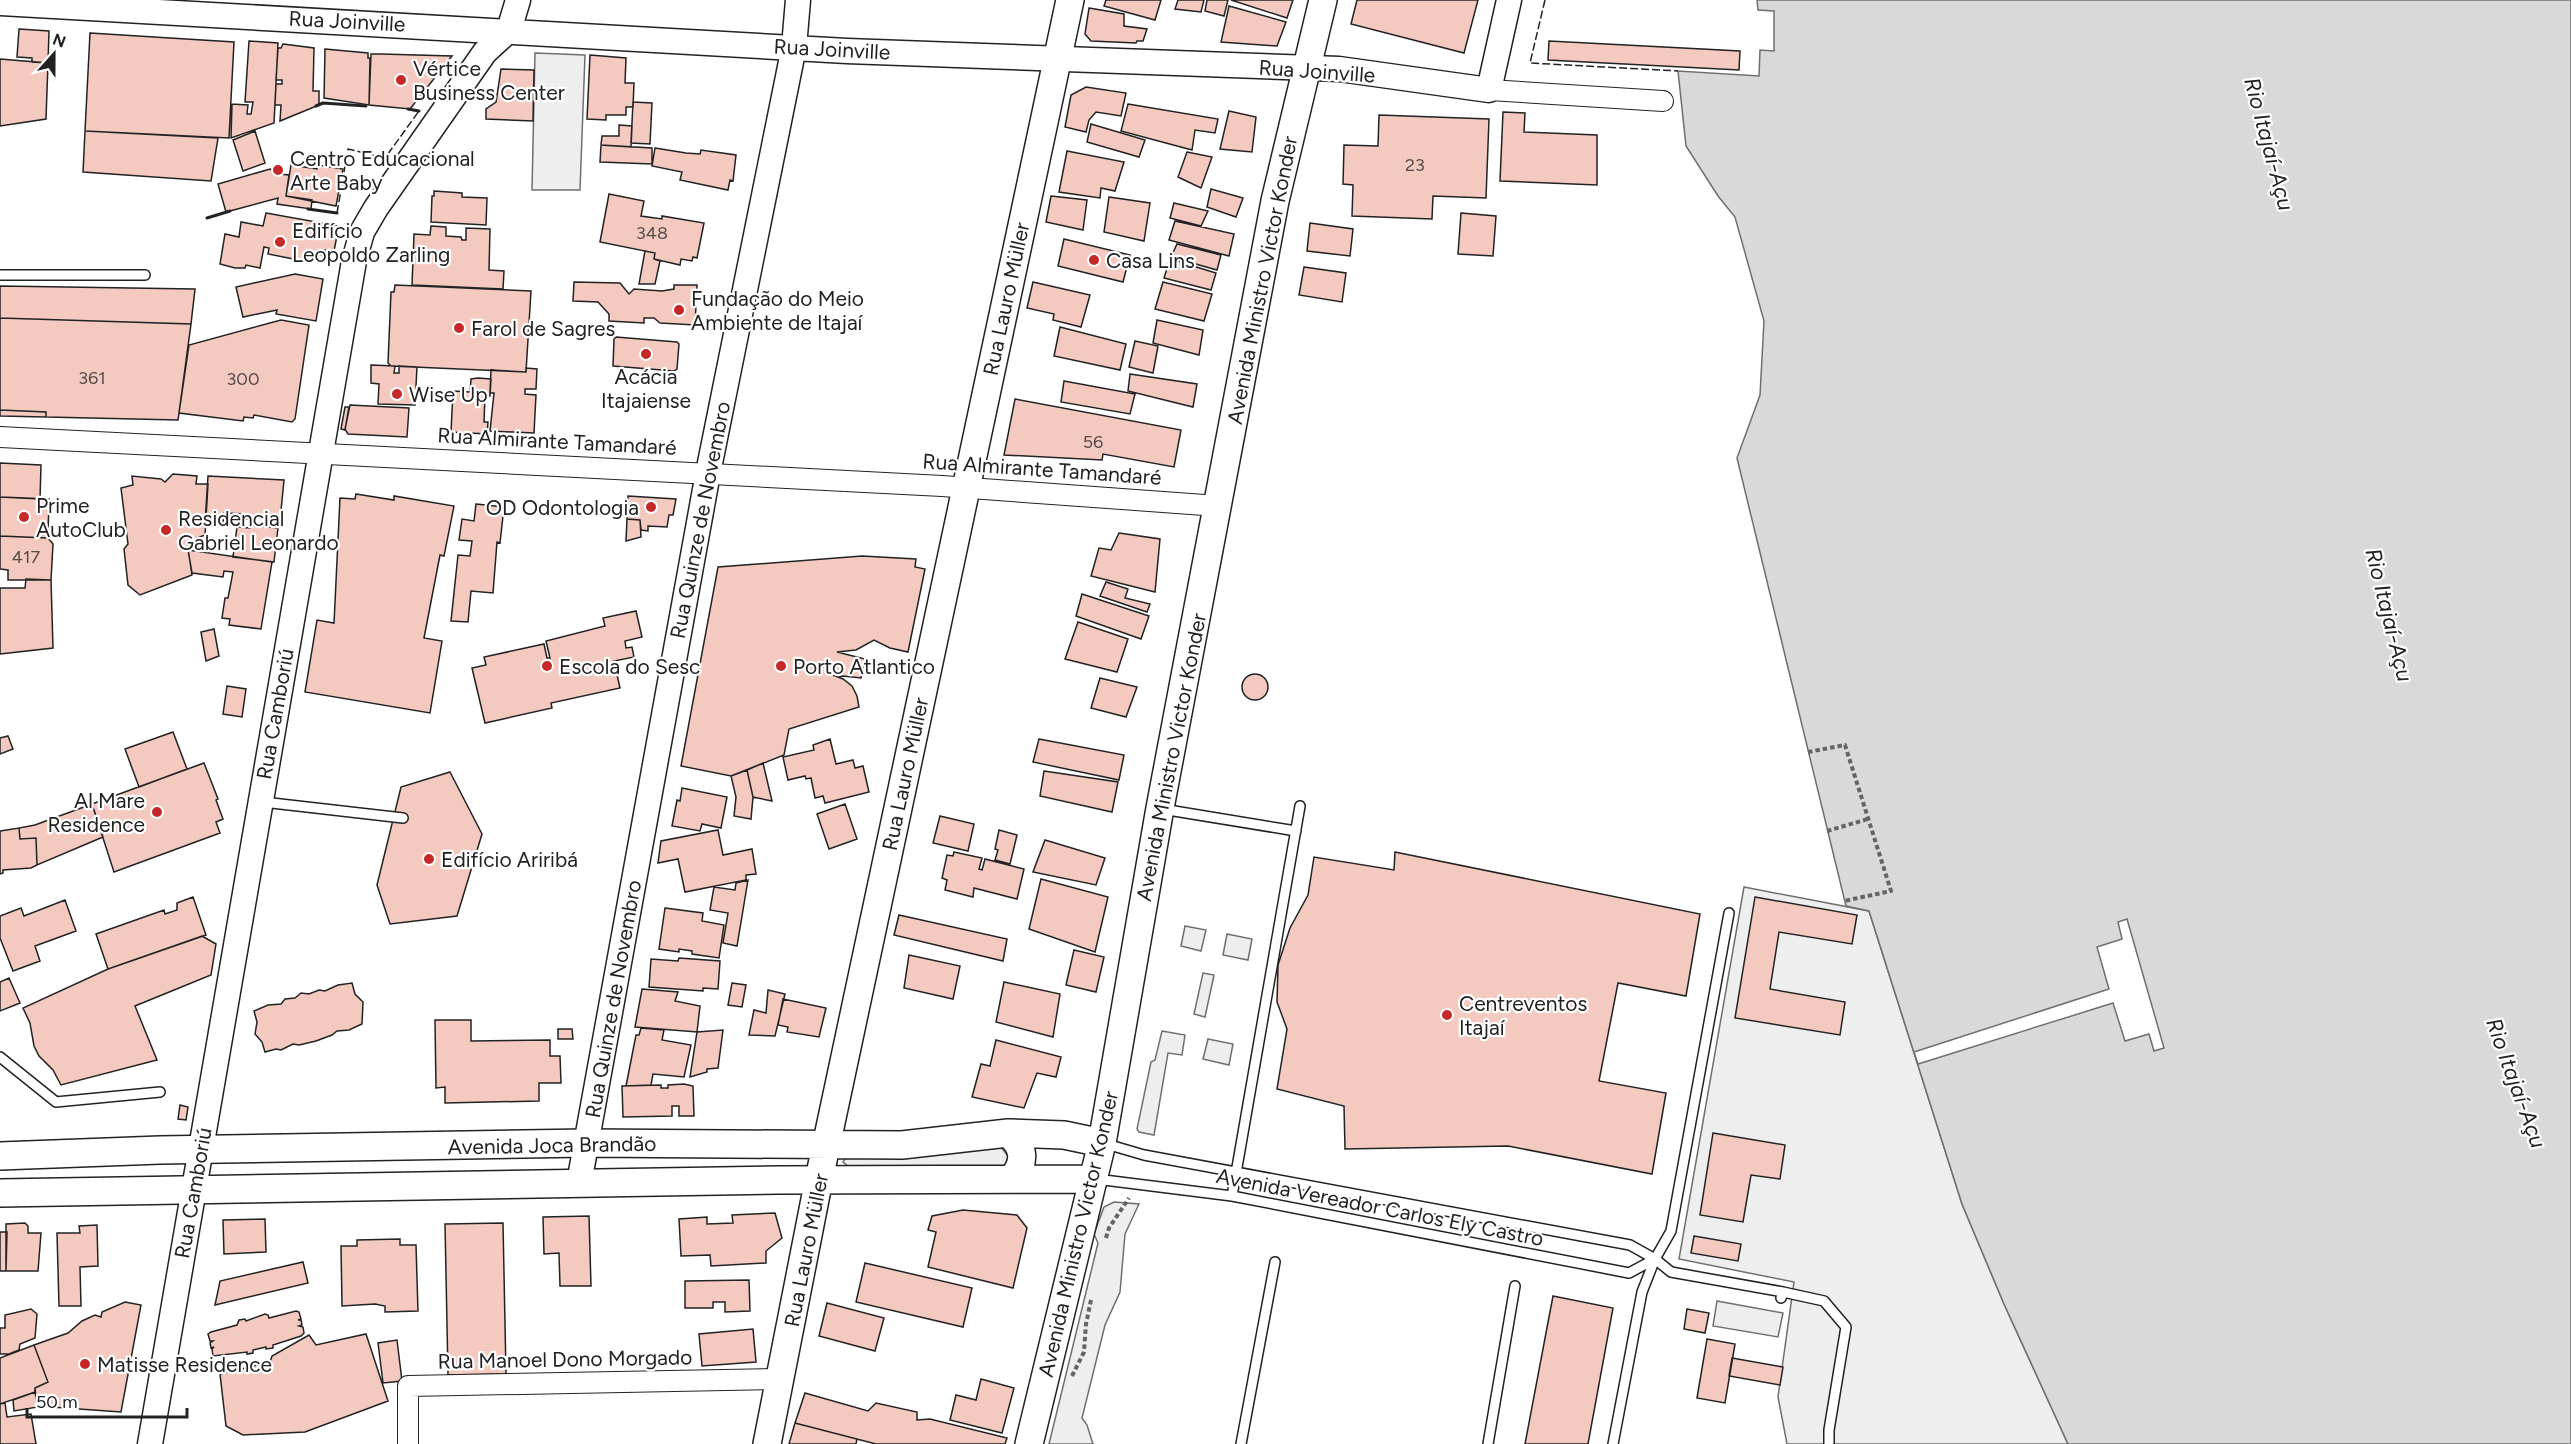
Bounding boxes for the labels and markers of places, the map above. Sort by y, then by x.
place label: Vértice Business Center [413,56,565,105]
marker: Vértice Business Center [394,73,408,87]
place label: Centro Educacional Arte Baby [290,146,475,195]
marker: Centro Educacional Arte Baby [271,163,285,177]
place label: Edifício Leopoldo Zarling [292,218,450,267]
marker: Edifício Leopoldo Zarling [273,235,287,249]
place label: Casa Lins [1106,248,1195,273]
marker: Casa Lins [1087,253,1101,267]
place label: Fundação do Meio Ambiente de Itajaí [691,286,864,335]
marker: Fundação do Meio Ambiente de Itajaí [672,303,686,317]
place label: Farol de Sagres [471,316,615,341]
marker: Farol de Sagres [452,321,466,335]
marker: Acácia Itajaiense [639,347,653,361]
place label: Acácia Itajaiense [601,364,691,413]
place label: Wise Up [409,382,488,407]
marker: Wise Up [390,387,404,401]
place label: Prime AutoClub [36,493,126,542]
place label: OD Odontologia [486,495,639,520]
marker: OD Odontologia [644,500,658,514]
place label: Residencial Gabriel Leonardo [178,506,339,555]
marker: Prime AutoClub [17,510,31,524]
marker: Residencial Gabriel Leonardo [159,523,173,537]
place label: Escola do Sesc [559,654,700,679]
place label: Porto Atlantico [793,654,935,679]
marker: Escola do Sesc [540,659,554,673]
marker: Porto Atlantico [774,659,788,673]
place label: Al Mare Residence [47,788,145,837]
marker: Al Mare Residence [150,805,164,819]
place label: Edifício Ariribá [441,847,578,872]
marker: Edifício Ariribá [422,852,436,866]
place label: Centreventos Itajaí [1459,991,1587,1040]
marker: Centreventos Itajaí [1440,1008,1454,1022]
place label: Matisse Residence [97,1352,272,1377]
marker: Matisse Residence [78,1357,92,1371]

